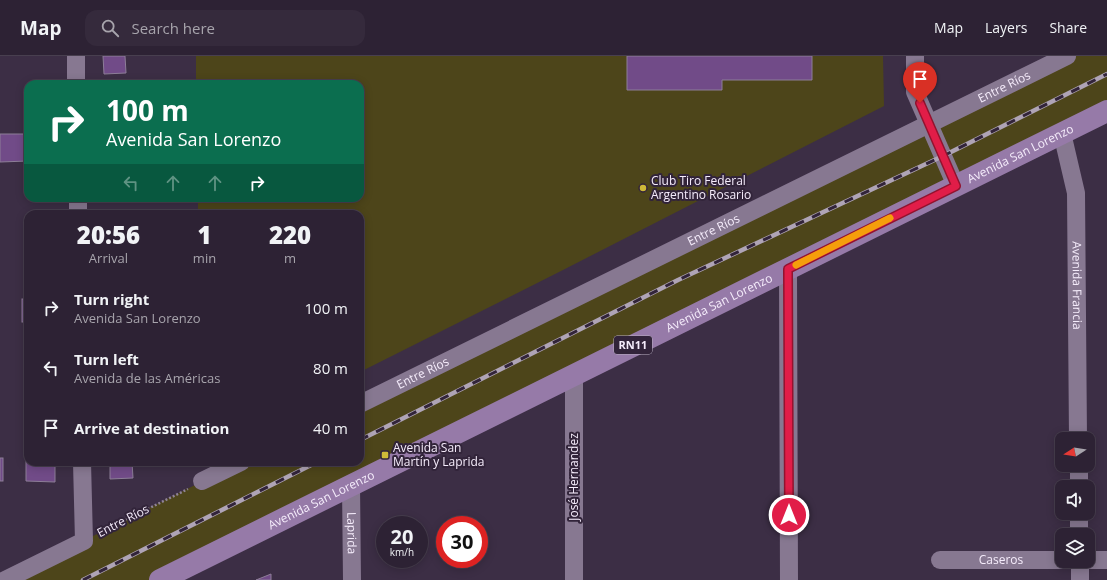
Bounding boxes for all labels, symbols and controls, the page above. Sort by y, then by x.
search box [85,10,365,46]
text: Map [20,15,61,41]
icon: search [99,17,121,39]
text: Search here [131,18,215,38]
text: Map [934,18,963,37]
text: Layers [985,18,1027,37]
text: Share [1049,18,1087,37]
pin [903,62,937,103]
street label: Entre Ríos [975,66,1033,107]
icon: arrive [909,68,931,90]
text: 100 m [106,91,189,129]
icon: right [40,96,92,148]
street label: Avenida San Lorenzo [964,120,1076,187]
text: Avenida San Lorenzo [106,127,281,151]
icon: left [120,172,142,194]
icon: ahead [162,172,184,194]
icon: ahead [204,172,226,194]
icon: right [246,172,268,194]
place label: Club Tiro Federal Argentino Rosario [651,172,751,203]
marker: Club Tiro Federal Argentino Rosario [638,183,648,193]
street label: Entre Ríos [684,209,743,250]
text: 20:56 [77,218,140,251]
text: 1 [197,218,212,251]
text: 220 [269,218,311,251]
street label: Avenida Francia [1068,241,1086,330]
text: Arrival [89,249,128,267]
text: min [193,249,216,267]
text: m [284,249,296,267]
street label: Avenida San Lorenzo [663,269,775,336]
text: Turn right [74,289,149,309]
icon: right [40,297,62,319]
text: 100 m [304,298,348,318]
text: Avenida San Lorenzo [74,309,201,327]
road number: RN11 [614,336,652,354]
text: Turn left [74,349,139,369]
street label: Entre Ríos [393,352,452,393]
icon: left [40,357,62,379]
text: 80 m [313,358,348,378]
text: Avenida de las Américas [74,369,220,387]
icon: arrive [40,417,62,439]
text: Arrive at destination [74,418,229,438]
text: 40 m [313,418,348,438]
north arrow [1055,432,1095,472]
map controls [1055,432,1095,568]
street label: José Hernandez [565,433,582,522]
place label: Avenida San Martín y Laprida [393,439,485,470]
marker: Avenida San Martín y Laprida [380,450,390,460]
street label: Avenida San Lorenzo [265,466,377,533]
button: sound [1055,480,1095,520]
position arrow [768,494,810,536]
street label: Entre Ríos [94,500,152,541]
street label: Laprida [343,512,361,554]
speed limit sign: 30 [436,516,488,568]
text: 20 [391,523,413,550]
button: layers [1055,528,1095,568]
text: km/h [390,545,414,559]
street label: Caseros [979,551,1024,568]

